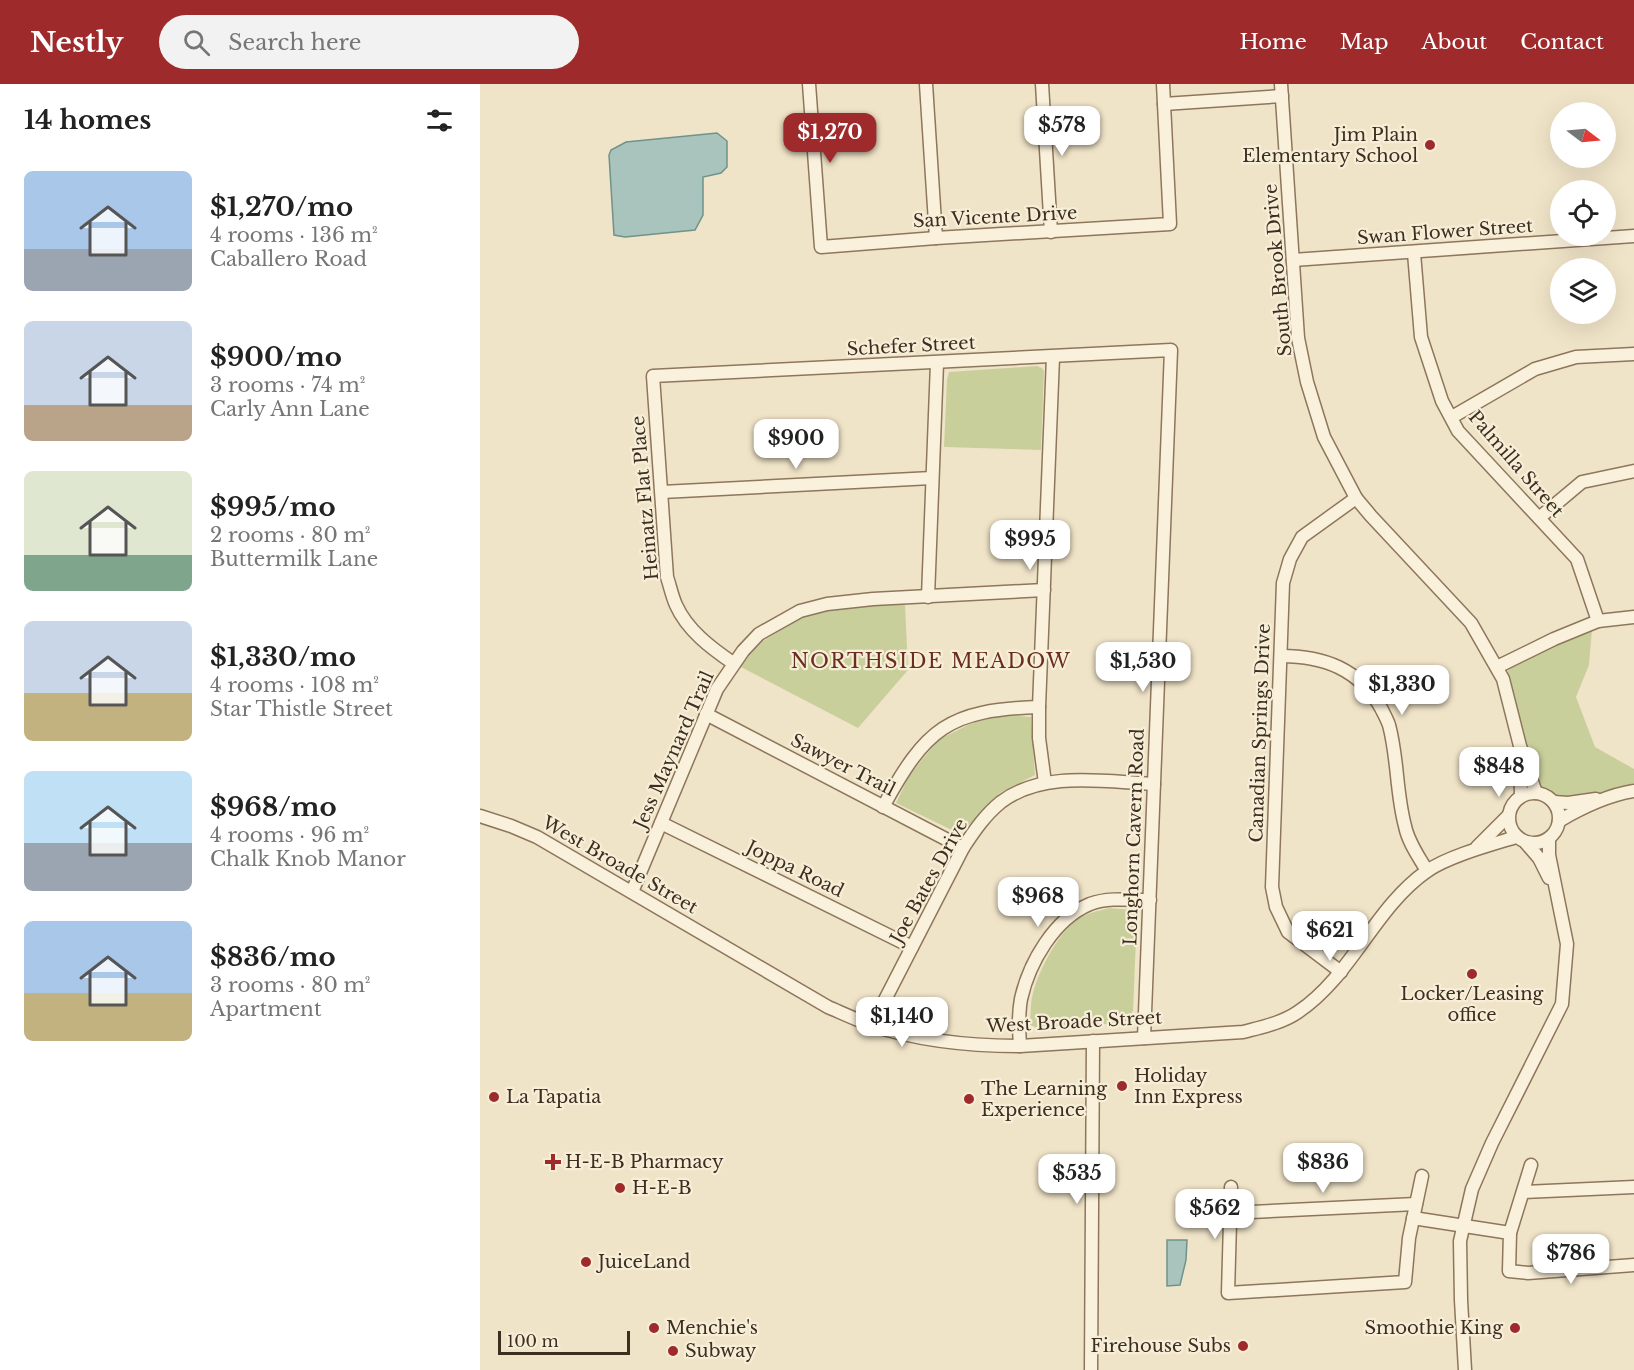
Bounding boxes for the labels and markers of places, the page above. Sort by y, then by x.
pin: $578 [1026,106,1098,157]
pin: $1,270 [781,113,879,164]
place label: Jim Plain Elementary School [1242,124,1418,167]
marker: Jim Plain Elementary School [1423,138,1437,152]
pin: $900 [760,419,832,470]
pin: $995 [994,520,1066,571]
pin: $1,530 [1094,642,1192,693]
pin: $1,330 [1353,665,1451,716]
pin: $848 [1463,747,1535,798]
pin: $968 [1002,877,1074,928]
pin: $621 [1294,911,1366,962]
marker: Locker/Leasing office [1465,967,1479,981]
place label: Locker/Leasing office [1401,983,1544,1026]
pin: $1,140 [853,997,951,1048]
place label: Holiday Inn Express [1134,1065,1243,1108]
place label: The Learning Experience [981,1078,1107,1121]
marker: Holiday Inn Express [1115,1079,1129,1093]
place label: La Tapatia [506,1086,601,1108]
marker: La Tapatia [487,1090,501,1104]
marker: The Learning Experience [962,1092,976,1106]
pin: $836 [1287,1143,1359,1194]
place label: H-E-B Pharmacy [565,1151,724,1173]
pin: $535 [1041,1154,1113,1205]
marker: H-E-B Pharmacy [546,1155,560,1169]
place label: H-E-B [632,1177,692,1199]
marker: H-E-B [613,1181,627,1195]
pin: $562 [1179,1189,1251,1240]
pin: $786 [1535,1234,1607,1285]
place label: JuiceLand [596,1251,690,1273]
marker: JuiceLand [579,1255,593,1269]
place label: Menchie's [666,1317,758,1339]
place label: Smoothie King [1364,1317,1503,1339]
marker: Menchie's [647,1321,661,1335]
marker: Smoothie King [1508,1321,1522,1335]
place label: Firehouse Subs [1091,1335,1231,1357]
marker: Firehouse Subs [1236,1339,1250,1353]
place label: Subway [685,1340,757,1362]
marker: Subway [666,1344,680,1358]

